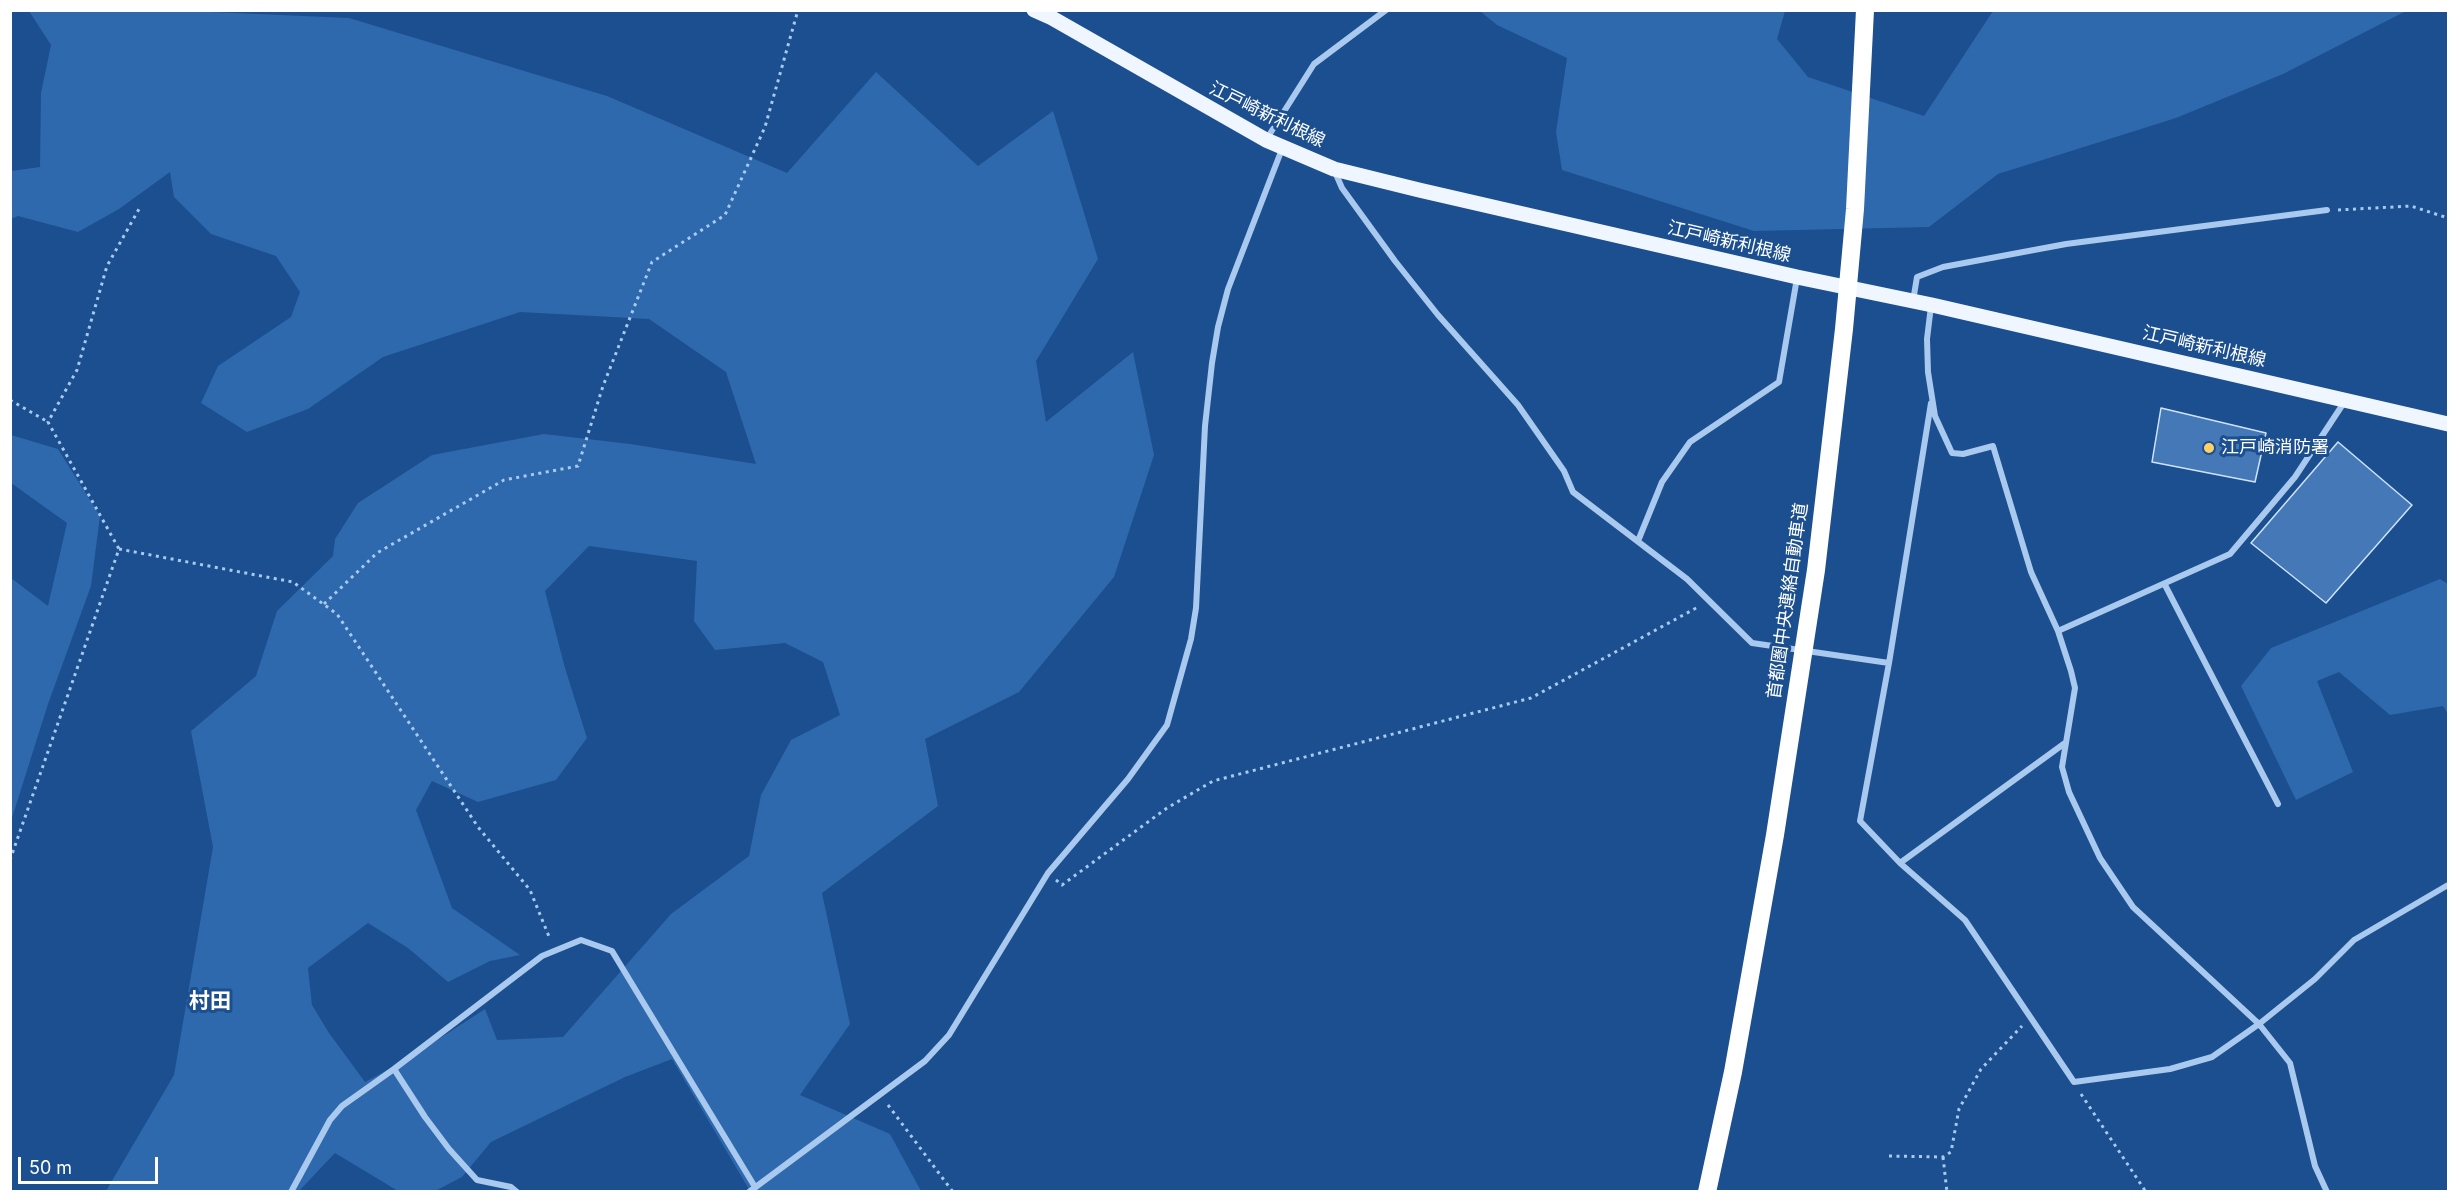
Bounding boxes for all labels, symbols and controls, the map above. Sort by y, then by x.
street label: 江戸崎新利根線 [1206,78,1328,152]
street label: 江戸崎新利根線 [1665,217,1793,267]
street label: 江戸崎新利根線 [2140,322,2268,372]
place label: 江戸崎消防署 [2221,437,2329,459]
marker: 江戸崎消防署 [2202,441,2216,455]
street label: 首都圏中央連絡自動車道 [1764,501,1812,701]
district label: 村田 [189,989,231,1015]
scale bar [21,1145,160,1183]
text: 50 m [29,1157,72,1178]

